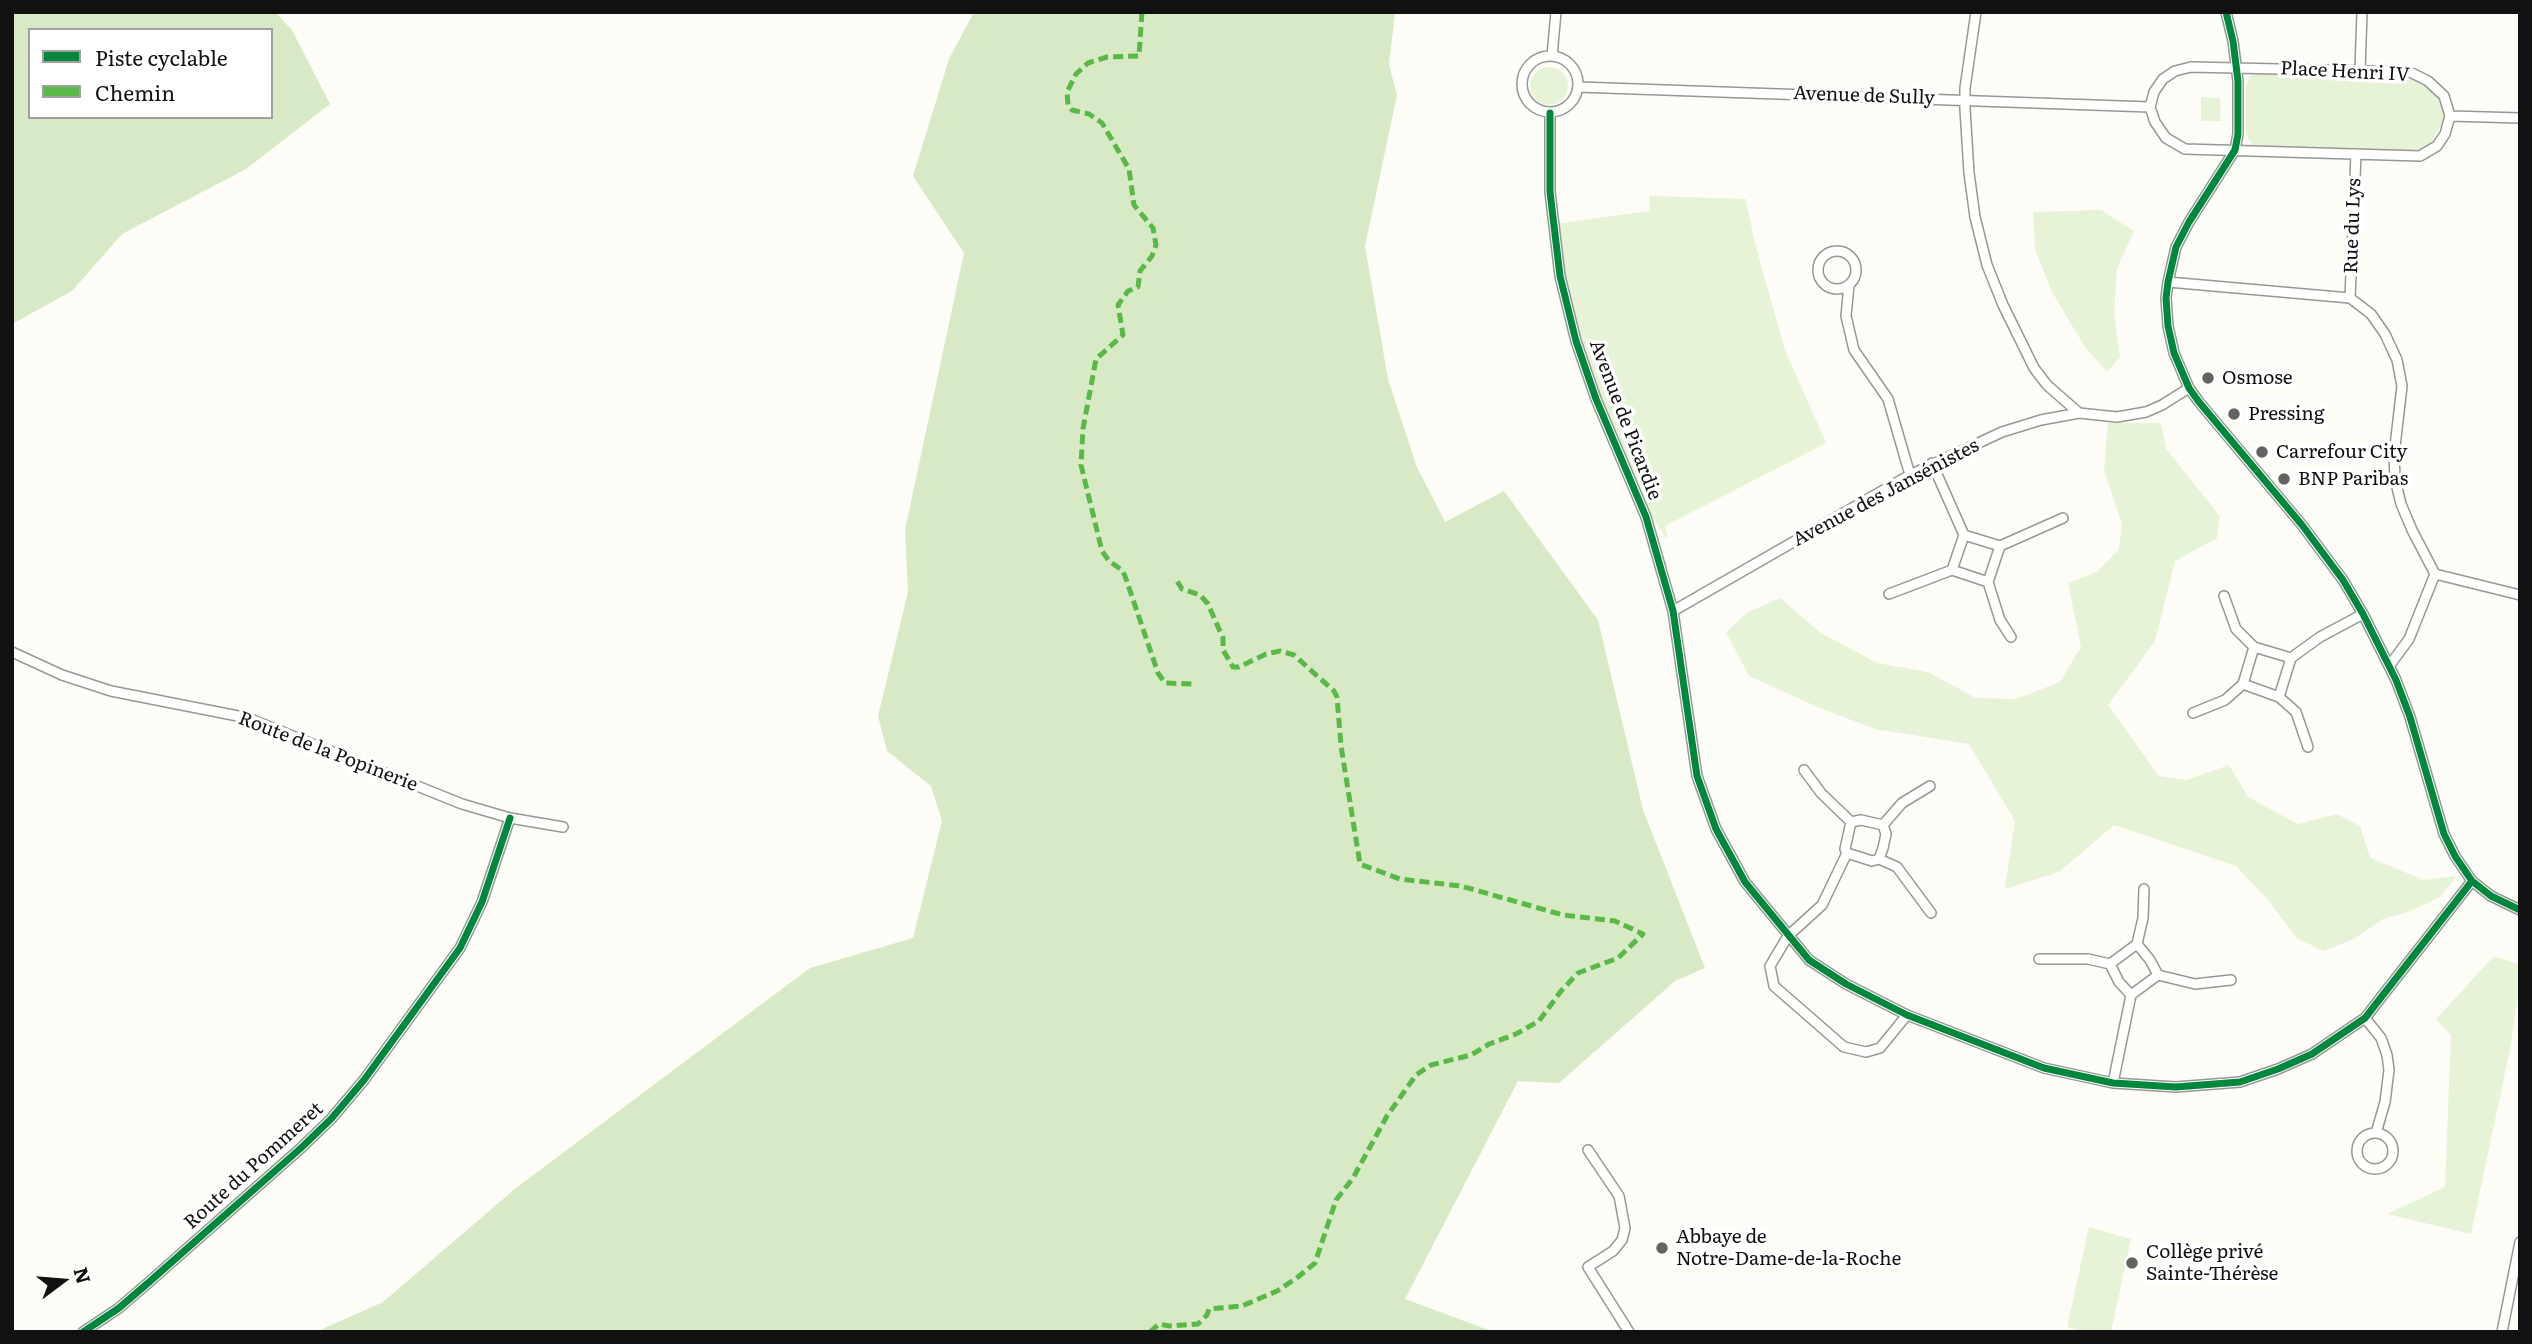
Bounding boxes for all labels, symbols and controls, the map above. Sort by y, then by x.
legend [28,28,273,119]
text: Piste cyclable [95,41,228,72]
street label: Place Henri IV [2280,57,2410,87]
text: Chemin [95,76,175,107]
street label: Avenue de Sully [1793,82,1935,110]
street label: Rue du Lys [2340,178,2366,274]
street label: Avenue de Picardie [1584,337,1666,503]
place label: Osmose [2222,367,2293,389]
marker: Osmose [2200,370,2216,386]
place label: Pressing [2248,403,2324,425]
marker: Pressing [2226,406,2242,422]
street label: Avenue des Jansénistes [1789,434,1983,552]
place label: Carrefour City [2276,441,2407,463]
marker: Carrefour City [2254,444,2270,460]
place label: BNP Paribas [2298,468,2408,490]
marker: BNP Paribas [2276,471,2292,487]
street label: Route de la Popinerie [235,707,421,797]
street label: Route du Pommeret [180,1098,328,1234]
place label: Abbaye de Notre-Dame-de-la-Roche [1676,1226,1901,1270]
marker: Abbaye de Notre-Dame-de-la-Roche [1654,1240,1670,1256]
place label: Collège privé Sainte-Thérèse [2146,1241,2278,1285]
north arrow [28,1246,98,1316]
marker: Collège privé Sainte-Thérèse [2124,1255,2140,1271]
text: N [68,1264,99,1287]

